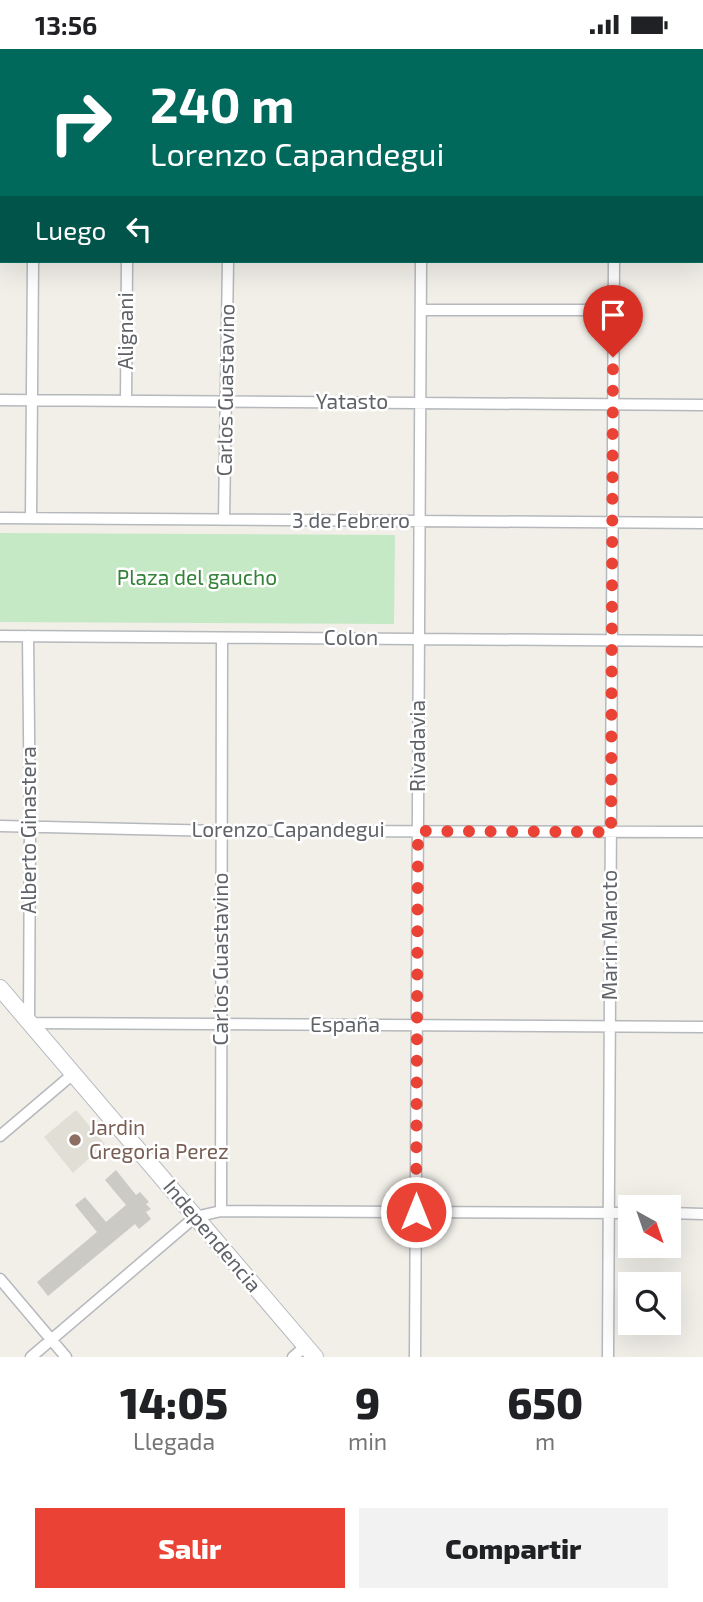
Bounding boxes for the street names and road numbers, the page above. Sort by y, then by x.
street label: Alignani [112,292,137,370]
street label: Carlos Guastavino [210,303,239,477]
street label: Yatasto [316,388,388,413]
street label: 3 de Febrero [292,507,410,532]
street label: Colon [324,624,378,649]
street label: Rivadavia [404,700,429,792]
street label: Alberto Ginastera [15,746,40,914]
street label: Lorenzo Capandegui [191,816,385,841]
street label: Marin Maroto [596,870,621,1000]
street label: Carlos Guastavino [207,873,232,1045]
street label: España [310,1011,380,1036]
street label: Independencia [159,1174,267,1296]

